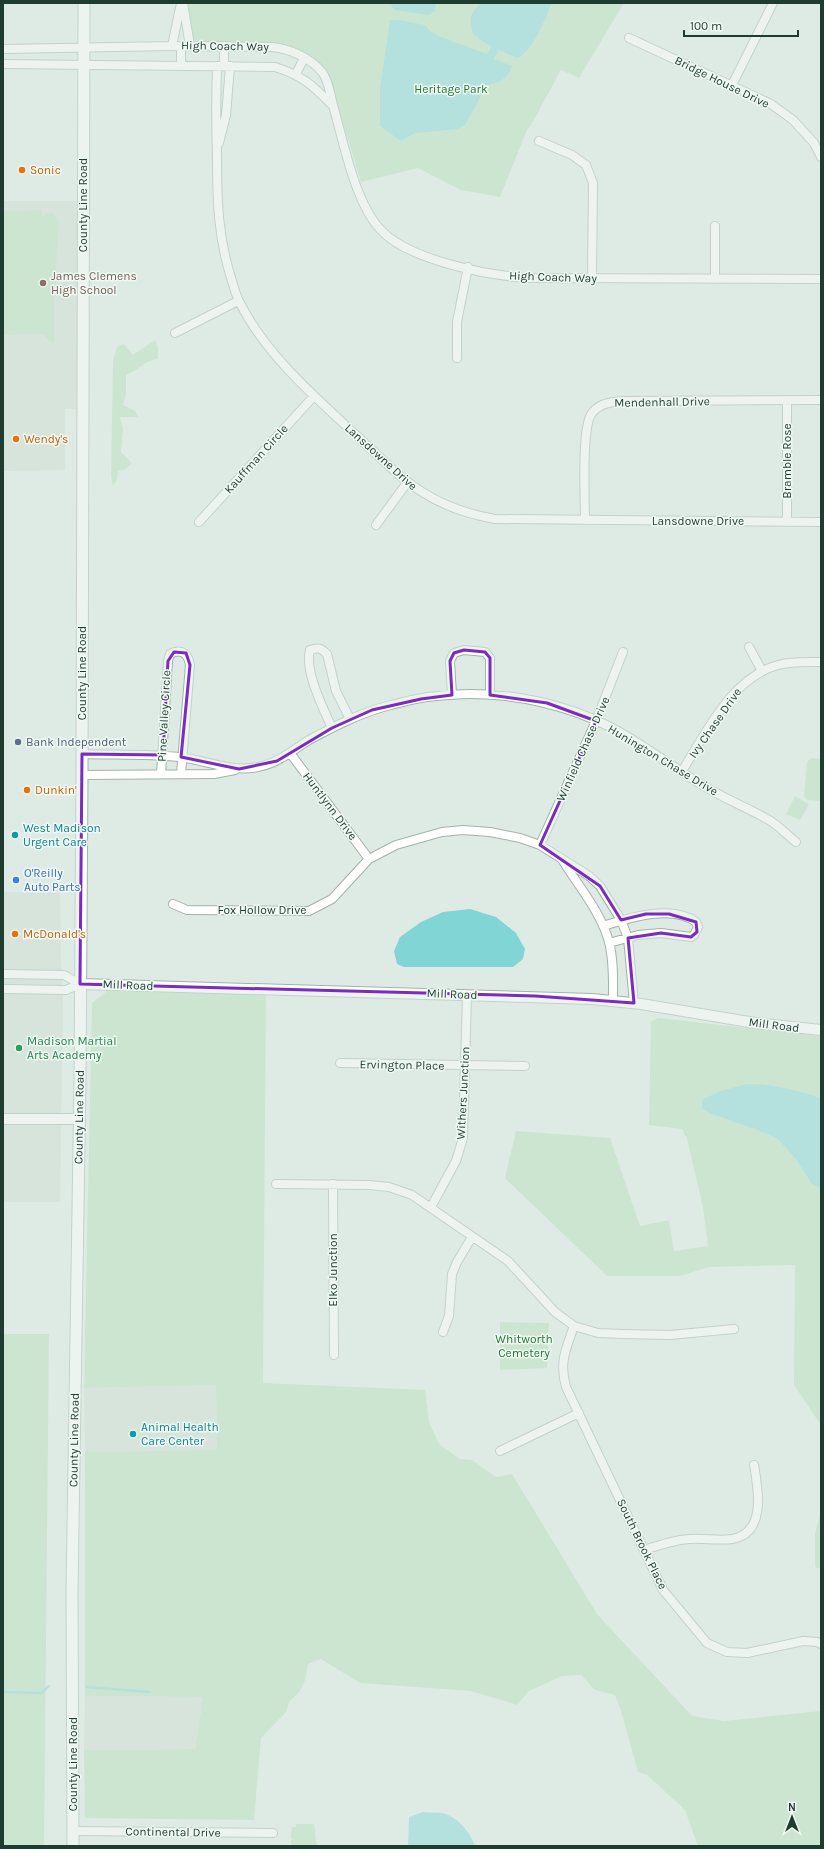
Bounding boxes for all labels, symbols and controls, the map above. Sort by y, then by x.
scale bar [684,12,798,38]
text: 100 m [690,19,722,33]
street label: High Coach Way [181,38,269,54]
street label: Bridge House Drive [672,53,772,111]
park label: Heritage Park [414,82,488,96]
street label: County Line Road [76,158,90,252]
place label: Sonic [30,163,61,177]
marker: Sonic [17,165,27,175]
street label: High Coach Way [509,268,598,286]
place label: James Clemens High School [51,269,137,297]
marker: James Clemens High School [38,278,48,288]
street label: Mendenhall Drive [614,394,710,410]
street label: Lansdowne Drive [342,421,420,493]
street label: Kauffman Circle [221,422,291,496]
street label: Bramble Rose [780,423,794,499]
place label: Wendy's [24,432,68,446]
marker: Wendy's [11,434,21,444]
street label: Lansdowne Drive [652,514,744,528]
street label: County Line Road [75,626,89,720]
street label: Pine Valley Circle [155,670,173,762]
street label: Ivy Chase Drive [686,685,744,761]
street label: Winfield Chase Drive [554,694,612,804]
street label: Hunington Chase Drive [605,722,721,798]
place label: Bank Independent [26,735,127,749]
marker: Bank Independent [13,737,23,747]
street label: Huntlynn Drive [300,769,360,843]
place label: Dunkin' [35,783,77,797]
marker: Dunkin' [22,785,32,795]
place label: West Madison Urgent Care [23,821,101,849]
marker: West Madison Urgent Care [10,830,20,840]
place label: O'Reilly Auto Parts [24,866,81,894]
marker: O'Reilly Auto Parts [11,875,21,885]
street label: Fox Hollow Drive [218,903,306,917]
place label: McDonald's [23,927,86,941]
marker: McDonald's [10,929,20,939]
street label: Mill Road [102,977,154,993]
street label: Mill Road [426,986,478,1002]
street label: Mill Road [748,1015,800,1035]
place label: Madison Martial Arts Academy [27,1034,117,1062]
marker: Madison Martial Arts Academy [14,1043,24,1053]
street label: Withers Junction [454,1046,472,1140]
street label: Ervington Place [359,1057,445,1073]
street label: County Line Road [71,1070,87,1164]
street label: Elko Junction [326,1233,340,1307]
park label: Whitworth Cemetery [495,1332,553,1360]
street label: County Line Road [66,1393,82,1487]
place label: Animal Health Care Center [141,1420,219,1448]
marker: Animal Health Care Center [128,1429,138,1439]
street label: South Brook Place [614,1496,670,1592]
street label: County Line Road [66,1717,80,1811]
north arrow [772,1797,812,1837]
text: N [788,1801,796,1814]
street label: Continental Drive [125,1824,221,1840]

